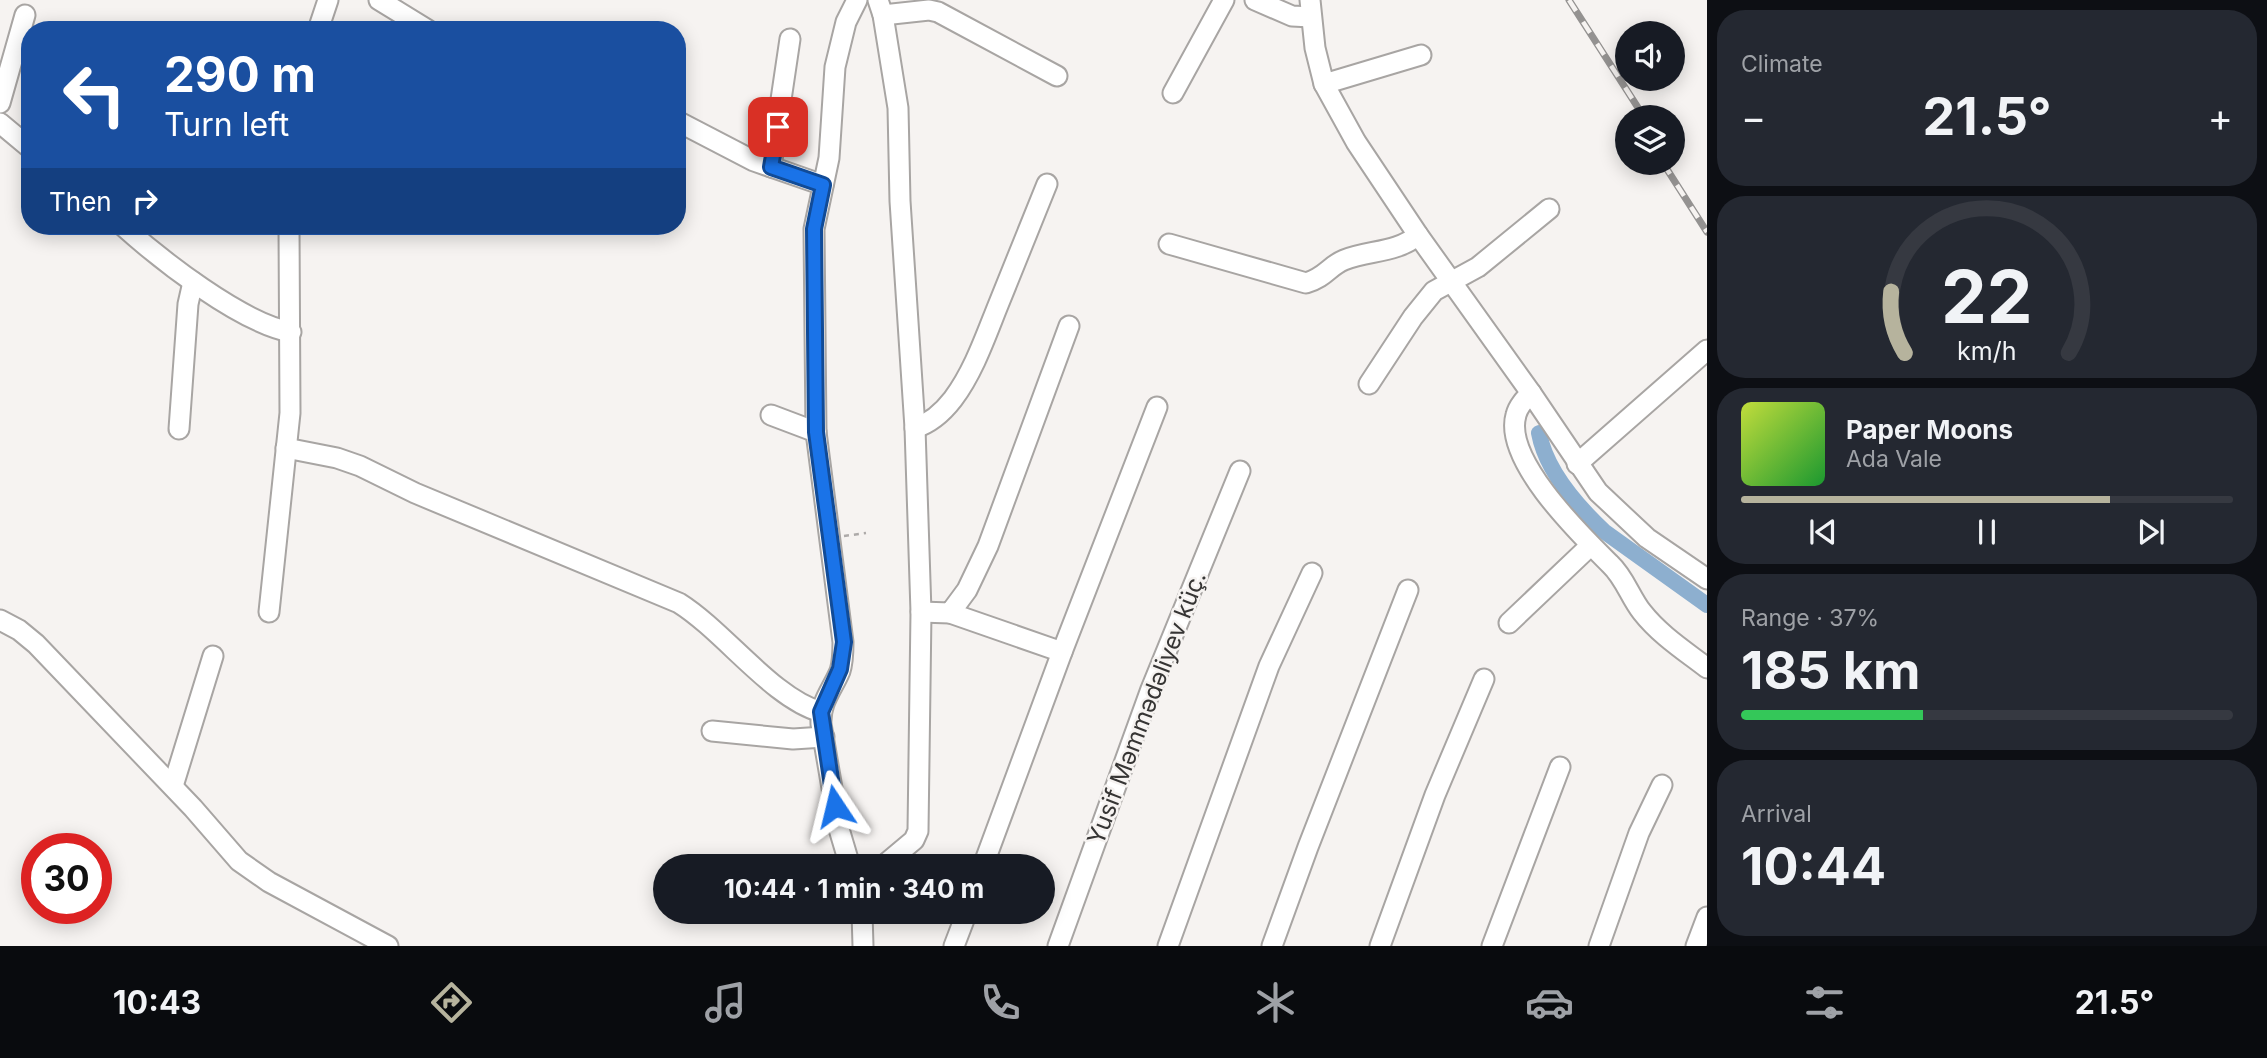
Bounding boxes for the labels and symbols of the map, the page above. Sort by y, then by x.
pin [748,97,808,157]
street label: Yusif Məmmədəliyev küç. [1081,567,1212,849]
position arrow [798,769,872,843]
speed limit sign: 30 [21,833,112,924]

